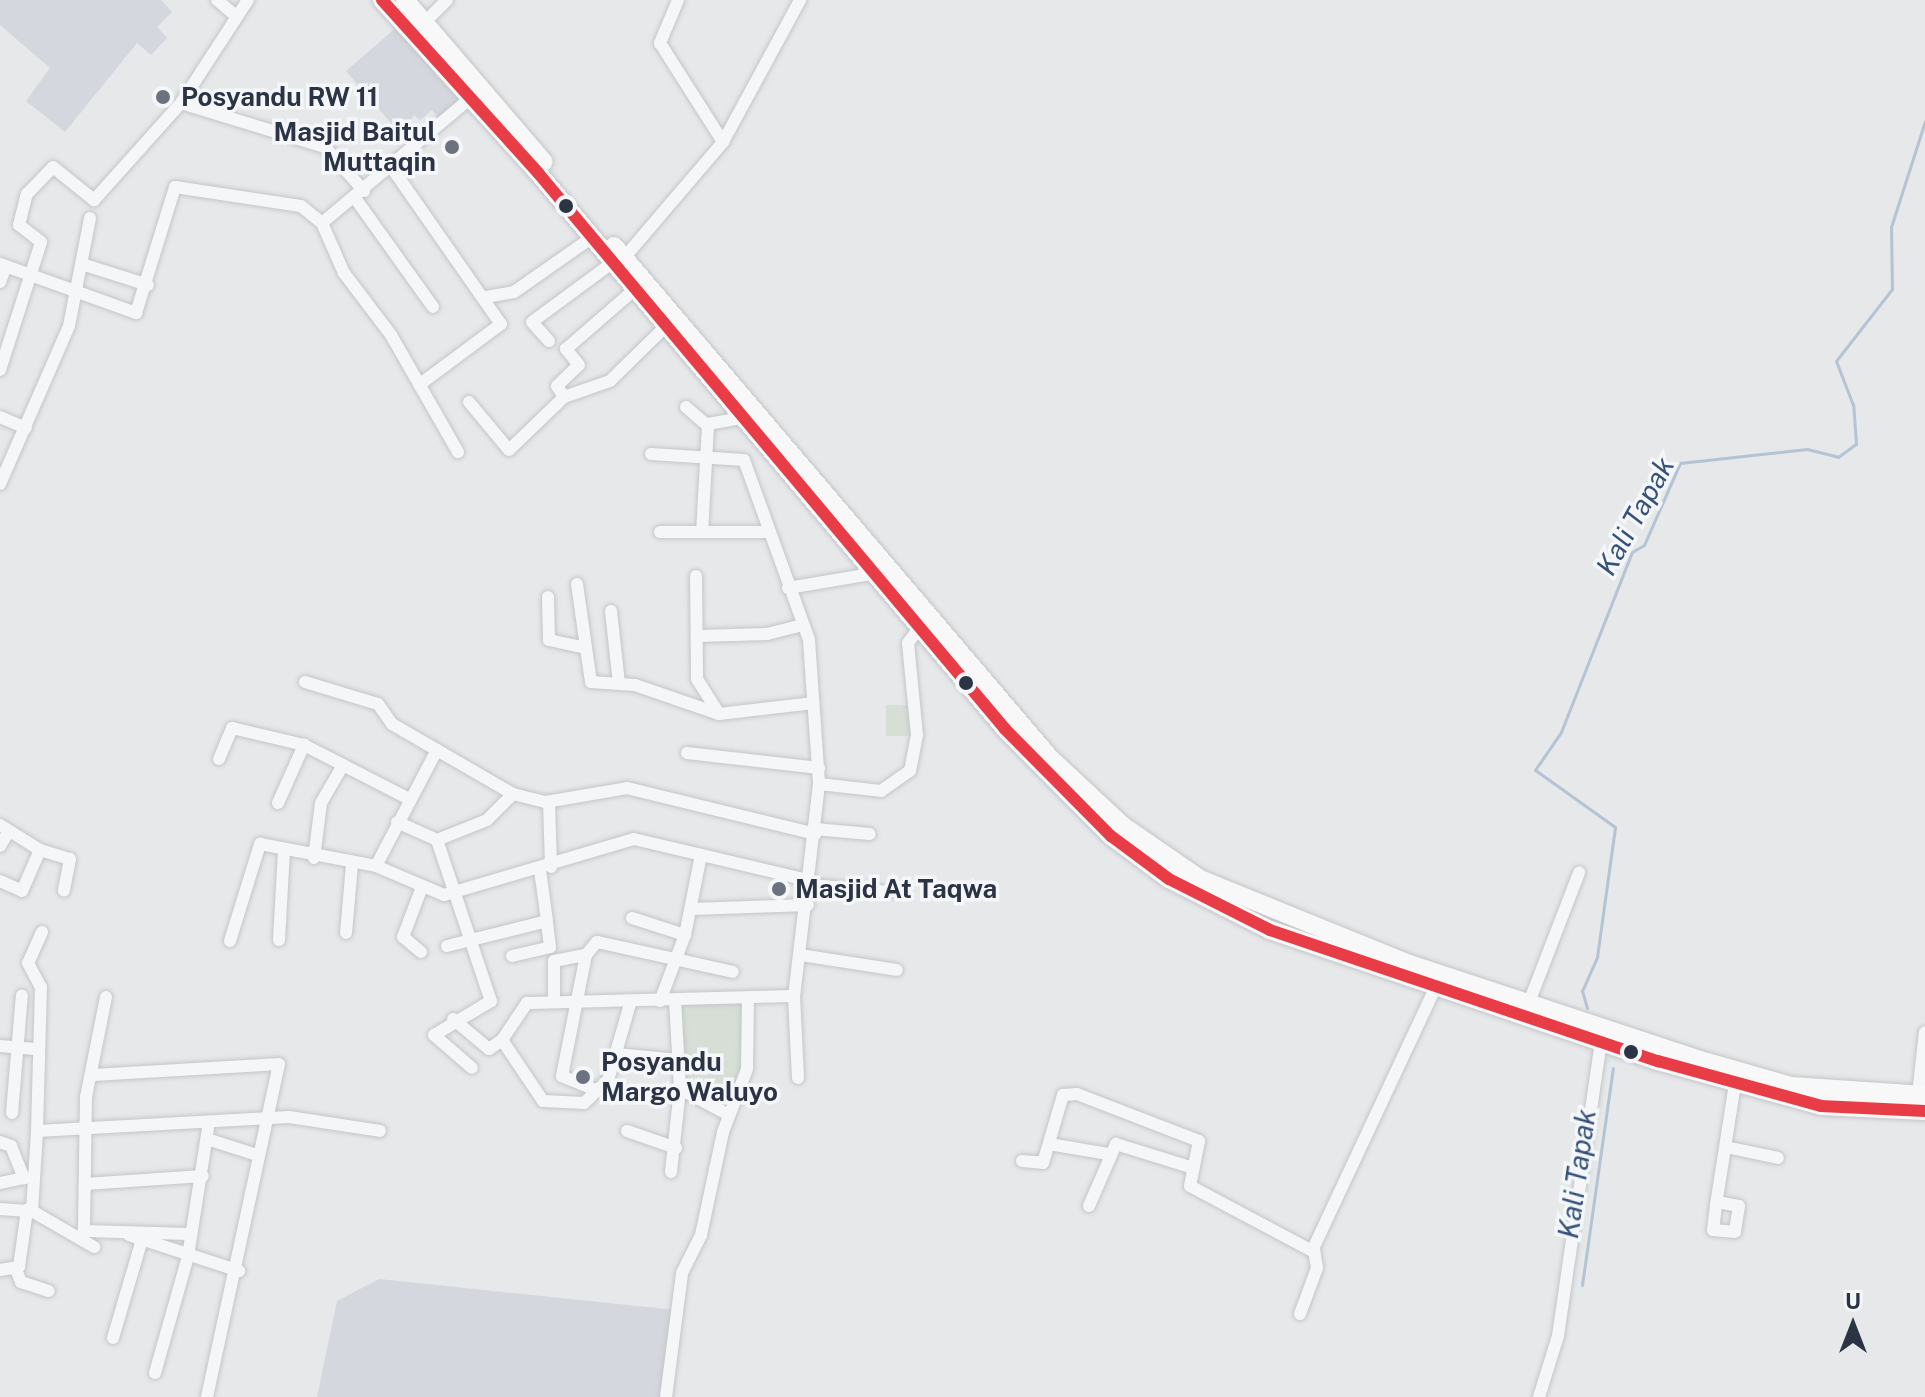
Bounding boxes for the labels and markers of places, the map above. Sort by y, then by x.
place label: Posyandu RW 11 [181,81,378,113]
marker: Posyandu RW 11 [152,86,174,108]
place label: Masjid Baitul Muttaqin [273,116,436,178]
marker: Masjid Baitul Muttaqin [443,138,461,156]
unlabelled marker [558,198,574,214]
unlabelled marker [958,675,974,691]
place label: Masjid At Taqwa [795,873,997,905]
marker: Masjid At Taqwa [770,880,788,898]
unlabelled marker [1623,1044,1639,1060]
place label: Posyandu Margo Waluyo [601,1046,778,1108]
marker: Posyandu Margo Waluyo [572,1066,594,1088]

